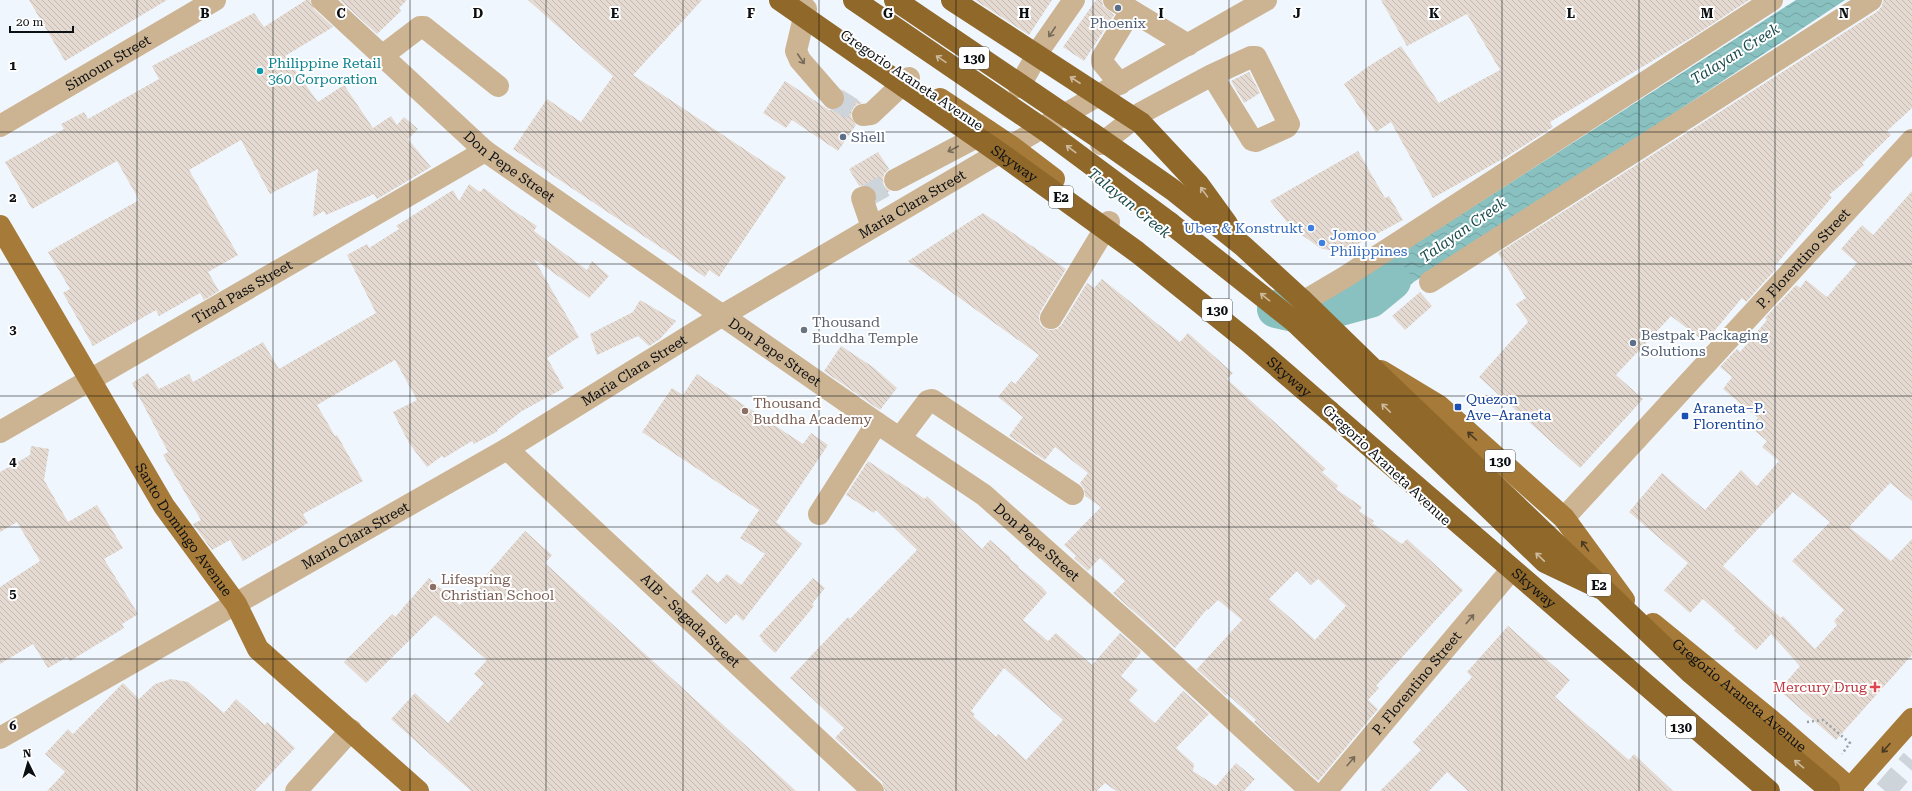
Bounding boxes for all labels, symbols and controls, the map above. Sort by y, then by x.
marker: Phoenix [1113,3,1123,13]
text: B [200,6,210,21]
text: C [336,6,346,21]
text: D [473,6,483,21]
text: E [611,6,619,21]
text: F [747,6,755,21]
text: G [883,6,893,21]
text: H [1019,6,1030,21]
text: I [1158,6,1164,21]
text: J [1293,6,1301,21]
text: K [1429,6,1440,21]
text: L [1567,6,1575,21]
text: M [1701,6,1714,21]
text: N [1839,6,1849,21]
scale bar [10,8,73,34]
text: 20 m [16,15,43,29]
place label: Phoenix [1090,15,1146,31]
water label: Talayan Creek [1687,19,1783,88]
street label: Gregorio Araneta Avenue [837,26,987,134]
one-way arrow [1047,26,1055,38]
street label: Simoun Street [62,32,153,94]
road number: 130 [959,47,989,69]
one-way arrow [797,54,805,65]
place label: Philippine Retail 360 Corporation [268,55,382,87]
one-way arrow [936,55,947,63]
text: 1 [9,58,17,73]
marker: Philippine Retail 360 Corporation [255,66,265,76]
one-way arrow [1070,76,1081,84]
street label: Don Pepe Street [461,128,558,205]
place label: Shell [851,129,886,145]
marker: Shell [838,132,848,142]
street label: Skyway [988,142,1041,186]
one-way arrow [1066,145,1077,153]
one-way arrow [948,146,960,153]
water label: Talayan Creek [1084,164,1175,242]
street label: Maria Clara Street [856,166,968,242]
road number: E2 [1049,186,1073,208]
one-way arrow [1200,186,1208,197]
text: 2 [9,190,17,205]
water label: Talayan Creek [1416,193,1510,266]
street label: P. Florentino Street [1753,205,1853,312]
place label: Uber & Konstrukt [1184,220,1303,236]
marker: Uber & Konstrukt [1306,223,1316,233]
place label: Jomoo Philippines [1330,227,1408,259]
marker: Jomoo Philippines [1317,238,1327,248]
street label: Tirad Pass Street [190,256,295,327]
one-way arrow [1260,293,1271,302]
road number: 130 [1202,299,1232,321]
street label: Don Pepe Street [725,314,824,390]
place label: Thousand Buddha Temple [812,314,918,346]
text: 3 [9,322,17,337]
marker: Thousand Buddha Temple [799,325,809,335]
place label: Bestpak Packaging Solutions [1641,327,1768,359]
street label: Maria Clara Street [578,332,690,409]
marker: Bestpak Packaging Solutions [1628,338,1638,348]
street label: Skyway [1264,353,1315,401]
place label: Quezon Ave–Araneta [1466,391,1552,423]
place label: Thousand Buddha Academy [753,395,872,427]
place label: Araneta–P. Florentino [1693,400,1766,432]
street label: Gregorio Araneta Avenue [1320,402,1454,529]
marker: Quezon Ave–Araneta [1453,402,1463,412]
one-way arrow [1381,403,1391,413]
marker: Thousand Buddha Academy [740,406,750,416]
marker: Araneta–P. Florentino [1680,411,1690,421]
one-way arrow [1467,431,1477,441]
road number: 130 [1485,450,1515,472]
text: 4 [9,454,17,469]
street label: Santo Domingo Avenue [132,460,236,599]
street label: Maria Clara Street [299,499,412,572]
street label: Don Pepe Street [991,500,1083,584]
one-way arrow [1580,541,1589,552]
one-way arrow [1535,552,1545,561]
street label: Skyway [1509,565,1560,612]
street label: AIB - Sagada Street [638,570,743,670]
place label: Lifespring Christian School [441,571,555,603]
road number: E2 [1587,574,1611,596]
marker: Lifespring Christian School [428,582,438,592]
text: 5 [9,586,17,601]
one-way arrow [1466,614,1475,624]
street label: P. Florentino Street [1369,628,1464,738]
street label: Gregorio Araneta Avenue [1669,635,1810,755]
place label: Mercury Drug [1773,679,1867,695]
marker: Mercury Drug [1870,682,1880,692]
road number: 130 [1666,716,1696,738]
text: 6 [9,718,17,733]
north arrow [8,743,48,783]
one-way arrow [1881,743,1891,753]
text: N [22,747,32,760]
one-way arrow [1346,756,1355,767]
one-way arrow [1794,760,1804,769]

